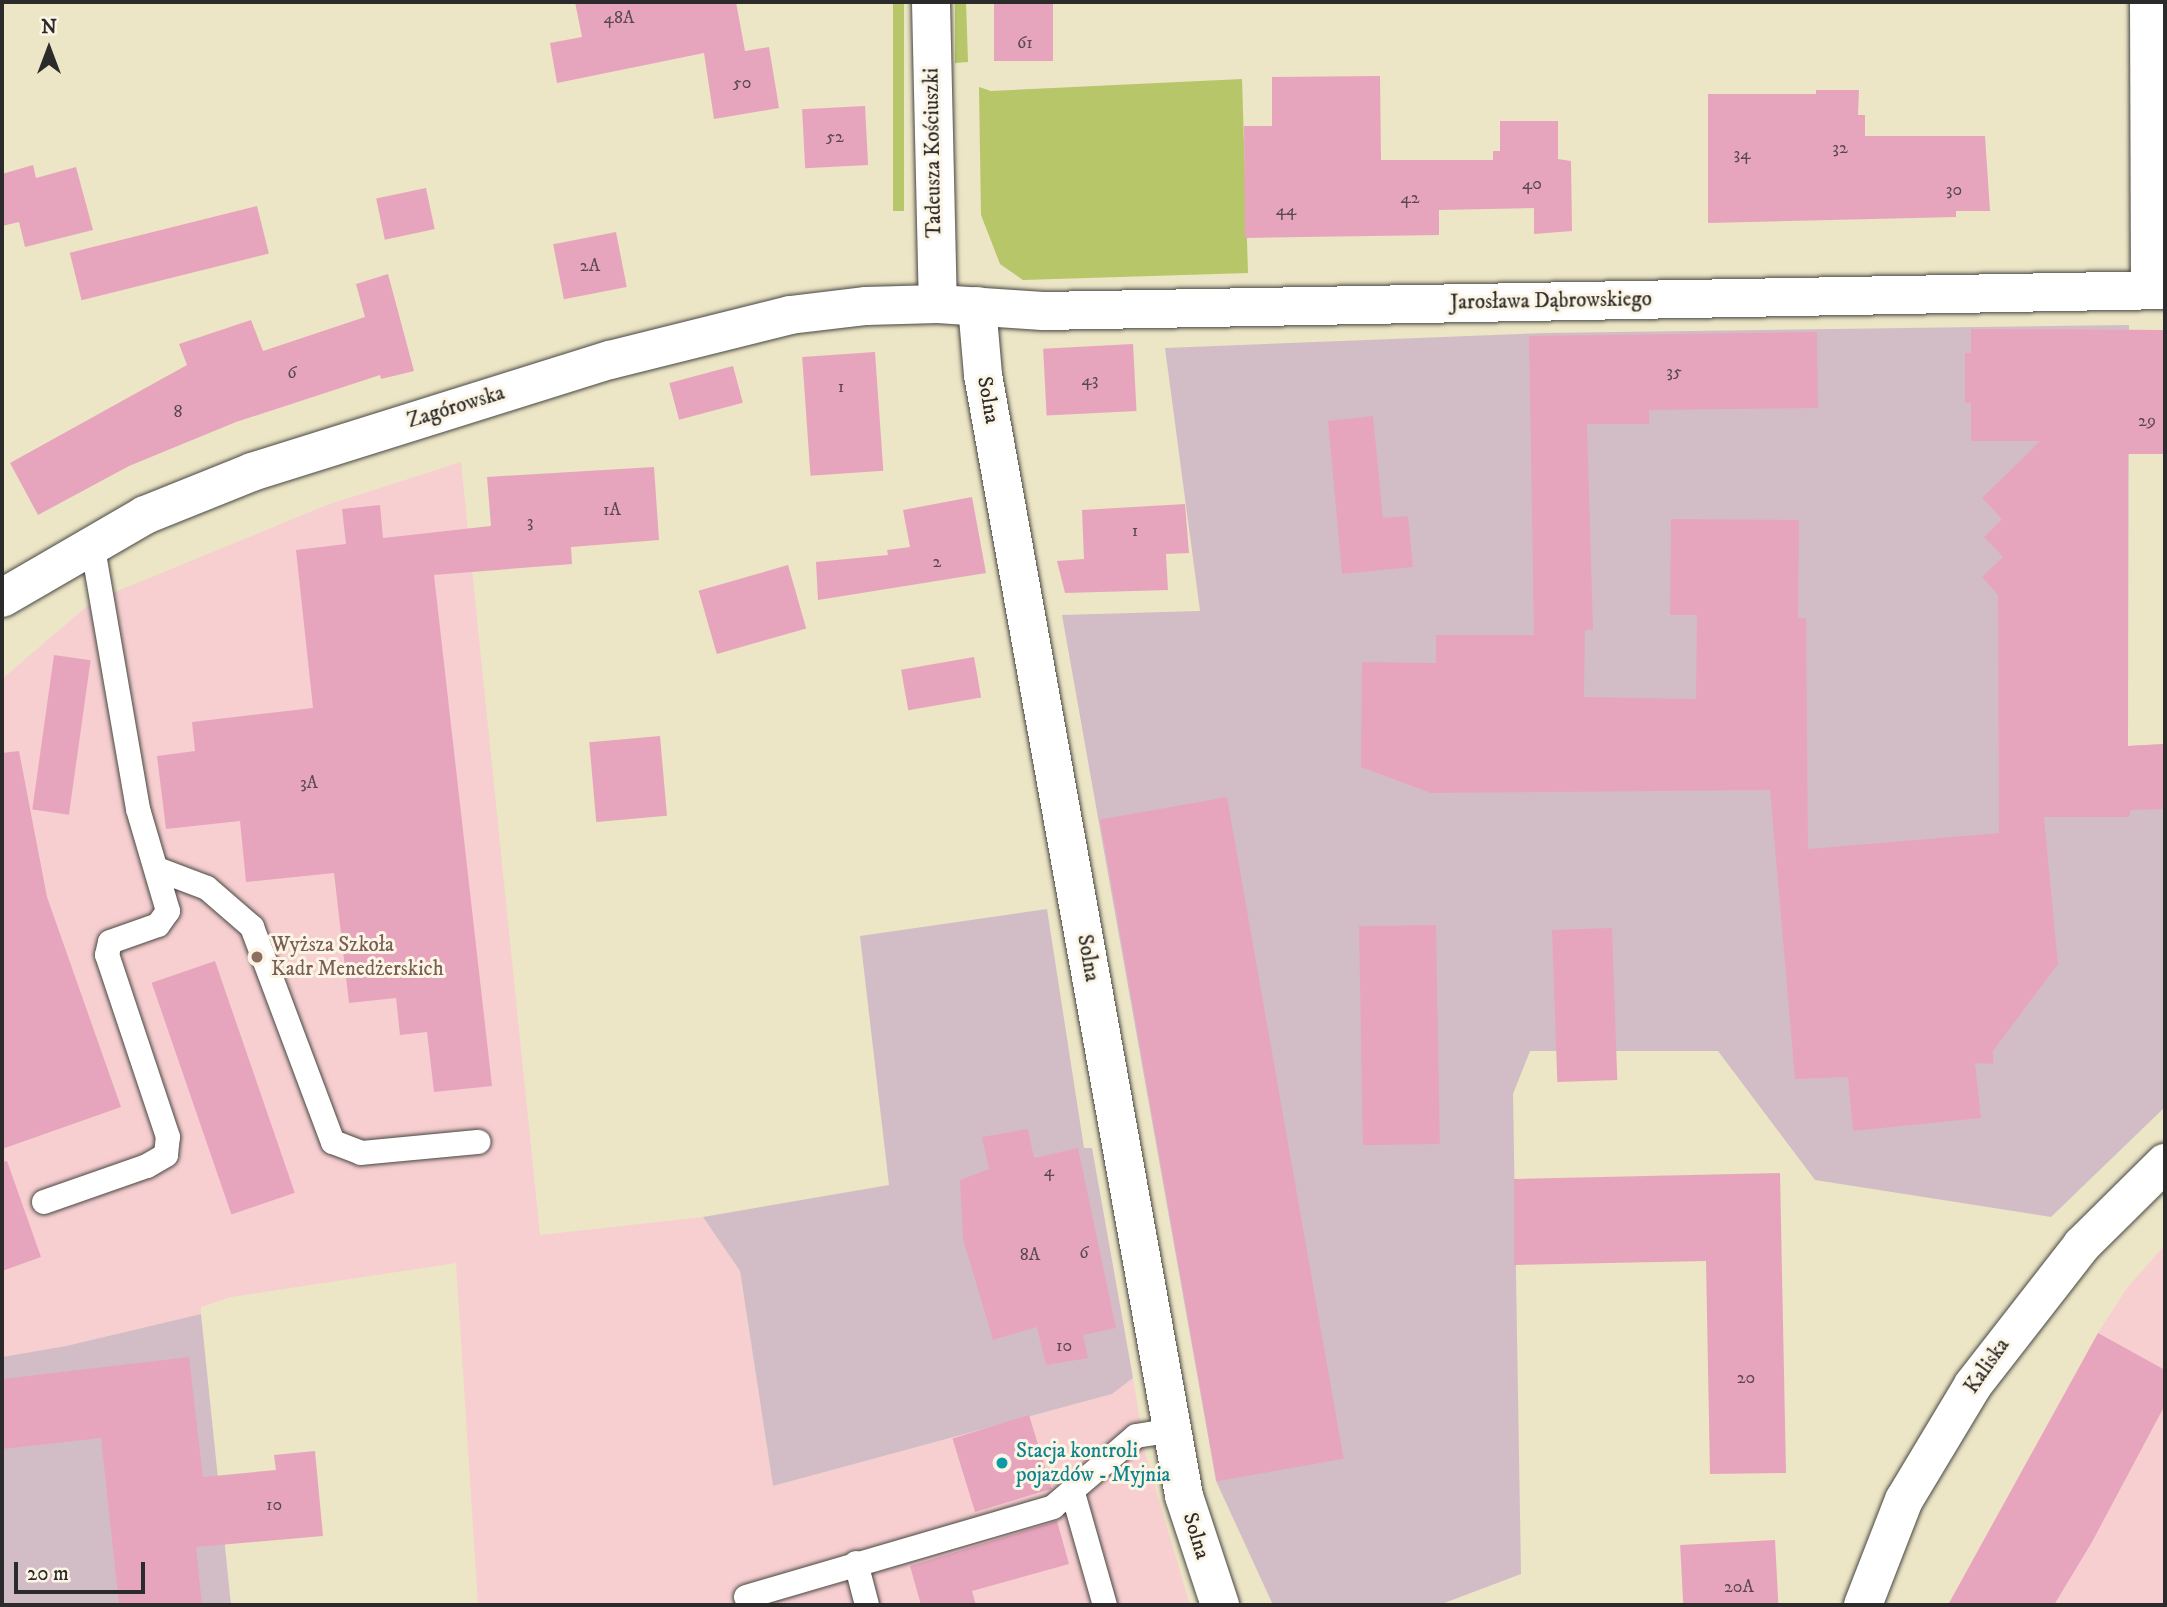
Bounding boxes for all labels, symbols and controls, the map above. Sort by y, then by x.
house number: 48A [604,7,634,29]
north arrow [14,14,84,84]
text: N [41,16,57,39]
house number: 61 [1017,32,1033,54]
street label: Tadeusza Kościuszki [919,68,947,238]
house number: 50 [733,72,751,94]
house number: 52 [826,126,844,148]
house number: 32 [1832,137,1848,159]
house number: 34 [1733,143,1751,165]
house number: 40 [1522,173,1542,195]
house number: 30 [1946,179,1962,201]
house number: 42 [1400,187,1420,209]
house number: 44 [1276,199,1296,221]
house number: 2A [580,255,600,277]
street label: Jarosława Dąbrowskiego [1450,287,1652,315]
house number: 35 [1666,361,1682,383]
house number: 6 [287,362,297,384]
house number: 43 [1081,369,1099,391]
street label: Solna [971,375,1005,425]
house number: 1 [838,376,844,398]
street label: Zagórowska [404,380,508,434]
house number: 8 [173,401,183,423]
house number: 29 [2138,410,2156,432]
house number: 1A [603,499,621,521]
house number: 3 [527,511,533,533]
house number: 1 [1132,520,1138,542]
house number: 2 [933,551,941,573]
house number: 3A [300,772,318,794]
place label: Wyższa Szkoła Kadr Menedżerskich [271,932,444,982]
street label: Solna [1071,933,1105,983]
marker: Wyższa Szkoła Kadr Menedżerskich [249,949,265,965]
house number: 4 [1044,1160,1054,1182]
house number: 6 [1079,1242,1089,1264]
house number: 8A [1020,1244,1040,1266]
street label: Kaliska [1959,1333,2015,1399]
house number: 10 [1056,1335,1072,1357]
house number: 20 [1737,1367,1755,1389]
place label: Stacja kontroli pojazdów - Myjnia [1016,1438,1171,1488]
marker: Stacja kontroli pojazdów - Myjnia [994,1455,1010,1471]
house number: 10 [266,1494,282,1516]
street label: Solna [1177,1510,1215,1562]
scale bar [18,1548,149,1592]
text: 20 m [27,1561,69,1587]
house number: 20A [1724,1576,1754,1598]

